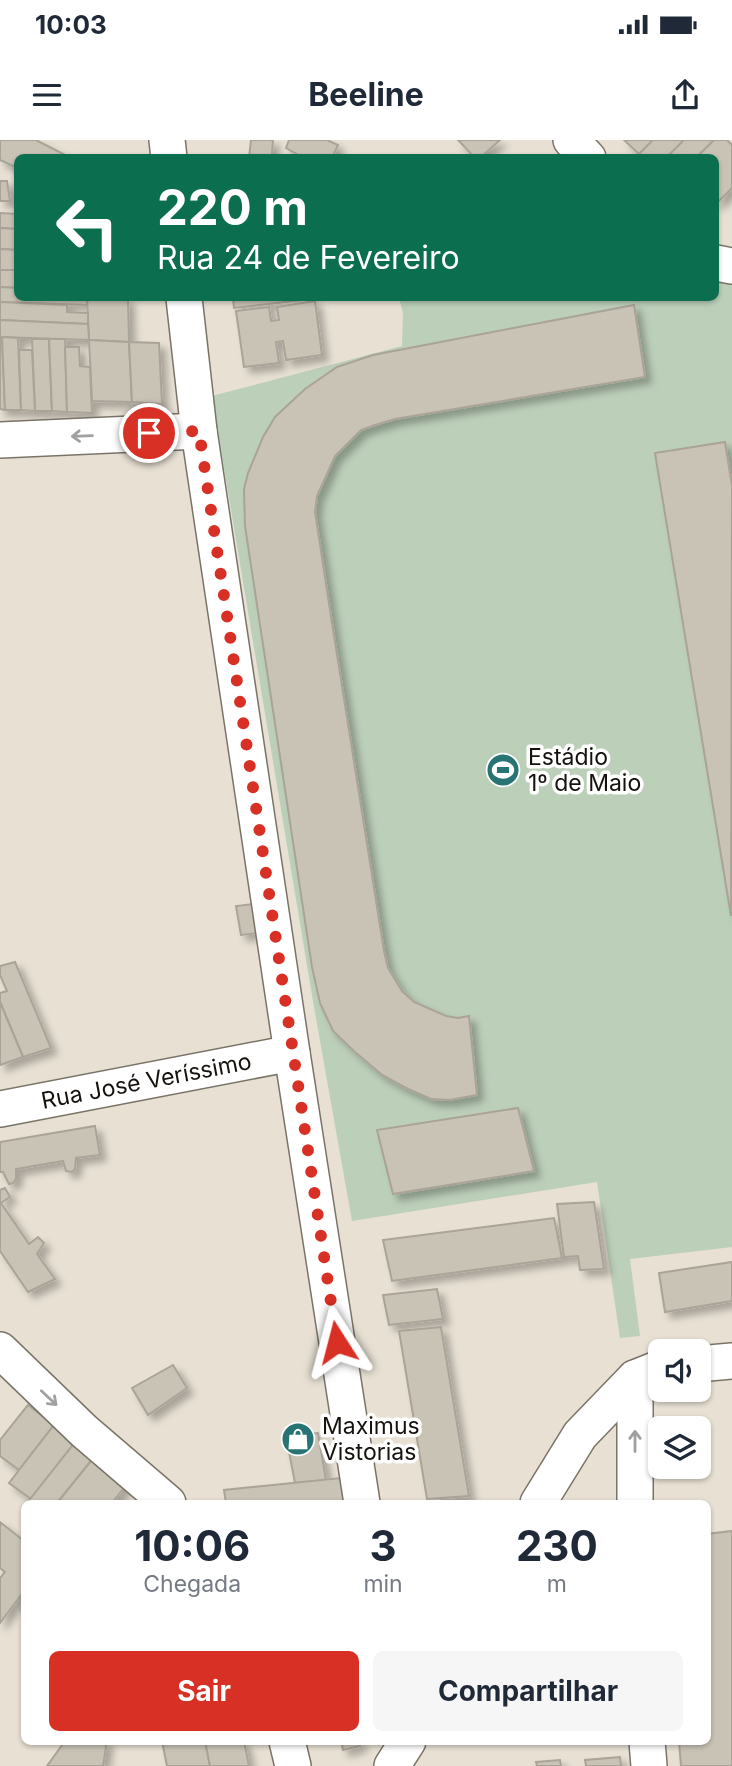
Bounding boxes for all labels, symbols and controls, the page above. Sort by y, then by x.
text: 10:03 [35,9,107,40]
text: Beeline [308,75,424,114]
icon: menu [28,76,66,114]
icon: share [666,76,704,114]
text: 220 m [157,178,308,237]
icon: left [42,182,133,273]
text: Rua 24 de Fevereiro [157,238,460,277]
pin [119,403,179,463]
icon: arrive [130,414,168,452]
one-way arrow [71,430,94,443]
place label: Estádio 1º de Maio [528,743,641,797]
sports icon: Estádio 1º de Maio [484,751,522,789]
street label: Rua José Veríssimo [39,1047,254,1115]
position arrow [300,1305,374,1379]
map controls [648,1339,711,1479]
button: sound [648,1339,711,1402]
one-way arrow [40,1390,58,1406]
place label: Maximus Vistorias [322,1412,420,1466]
button: layers [648,1416,711,1479]
shop icon: Maximus Vistorias [279,1420,317,1458]
one-way arrow [628,1429,642,1452]
text: 10:06 [134,1520,250,1571]
text: 3 [370,1520,397,1571]
text: 230 [516,1520,598,1571]
text: Chegada [143,1570,241,1598]
text: min [363,1570,403,1598]
text: m [547,1570,567,1598]
button: Sair [49,1651,359,1731]
button: Compartilhar [373,1651,683,1731]

